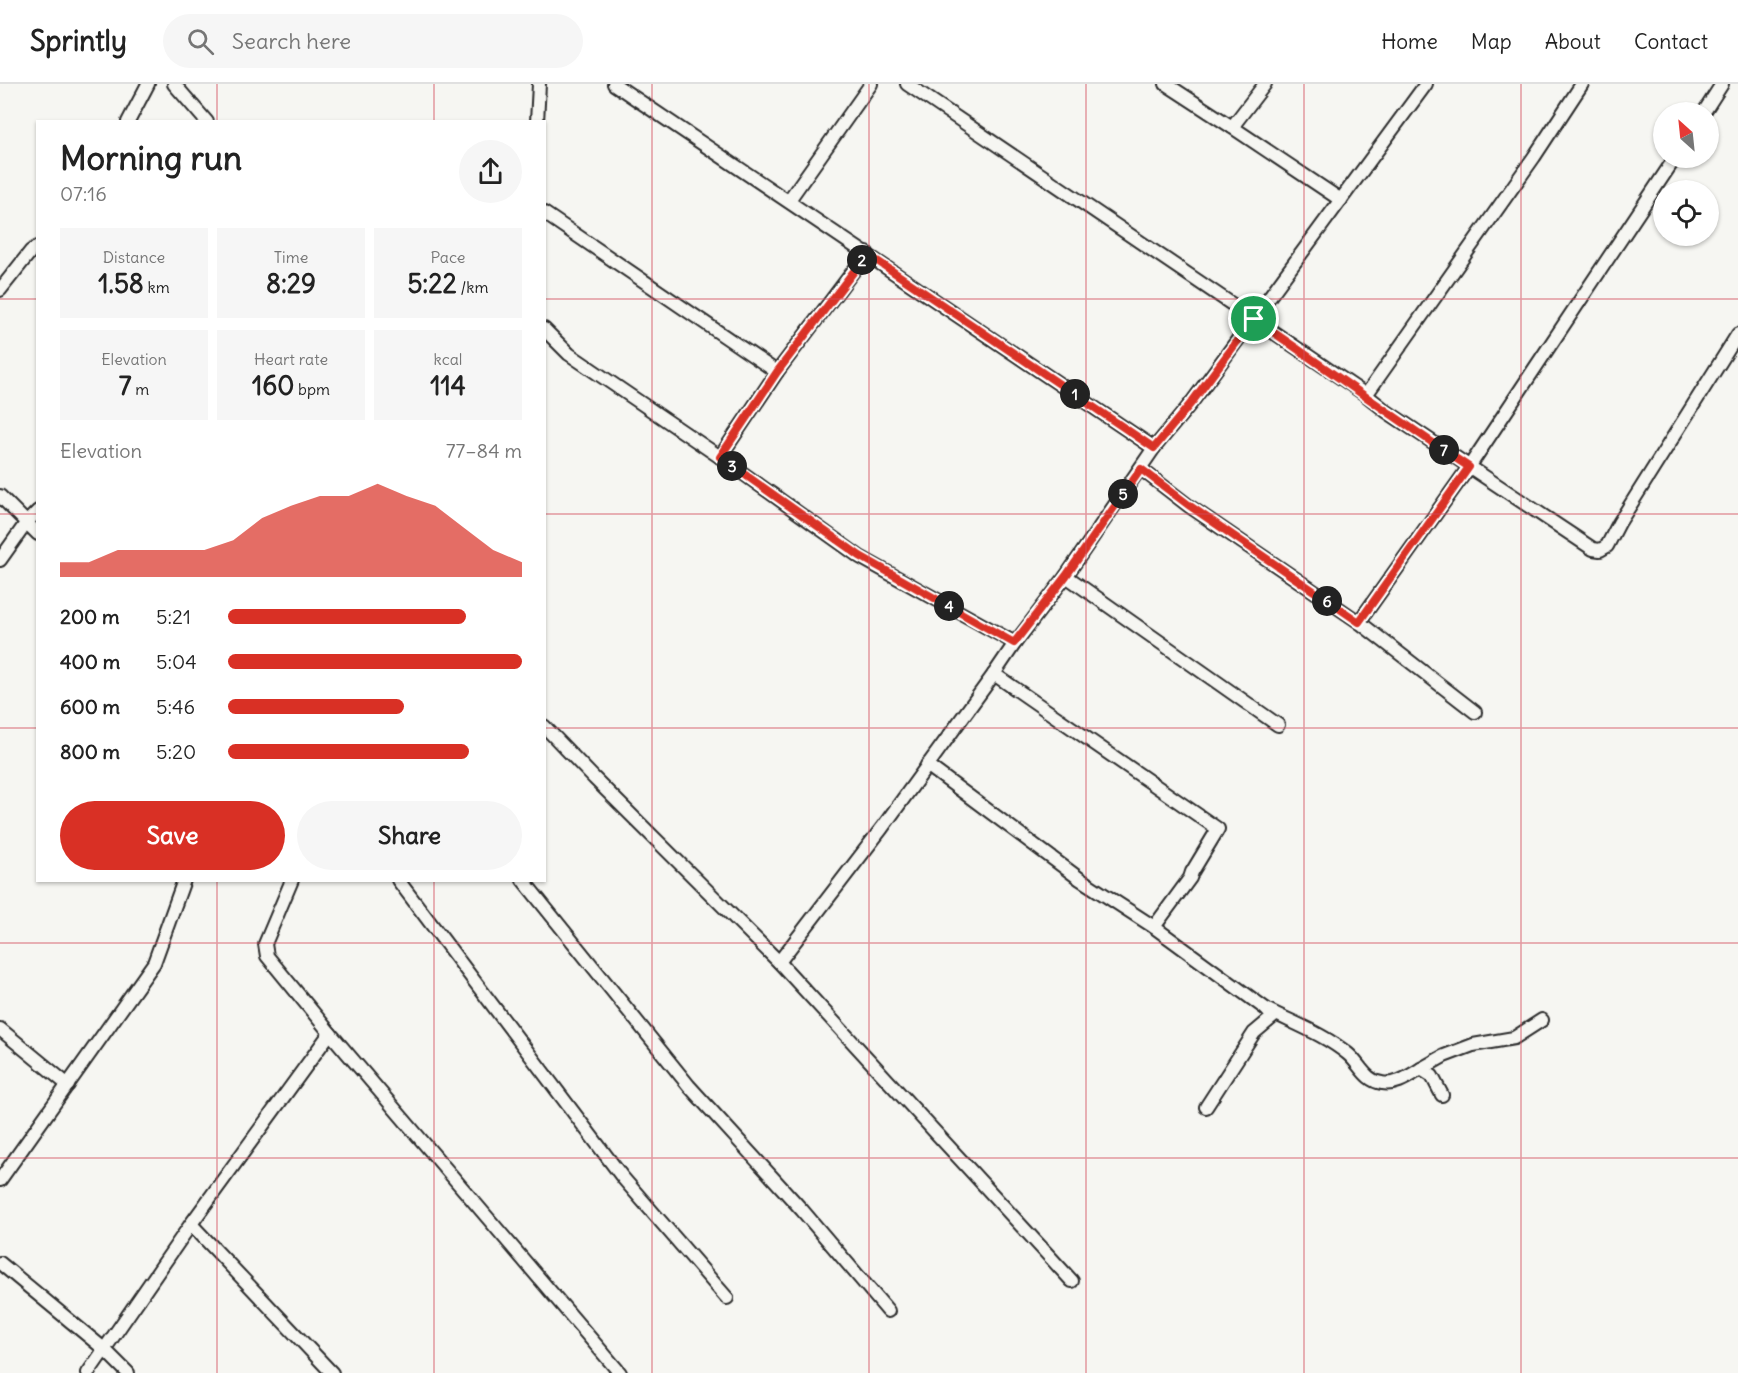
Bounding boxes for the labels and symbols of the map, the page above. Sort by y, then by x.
north arrow [1653,102,1719,168]
pin: 2 [847,245,877,275]
pin [1228,293,1279,344]
pin: 1 [1060,379,1090,409]
pin: 7 [1429,435,1459,465]
pin: 3 [717,451,747,481]
pin: 5 [1108,479,1138,509]
pin: 6 [1312,586,1342,616]
pin: 4 [934,591,964,621]

